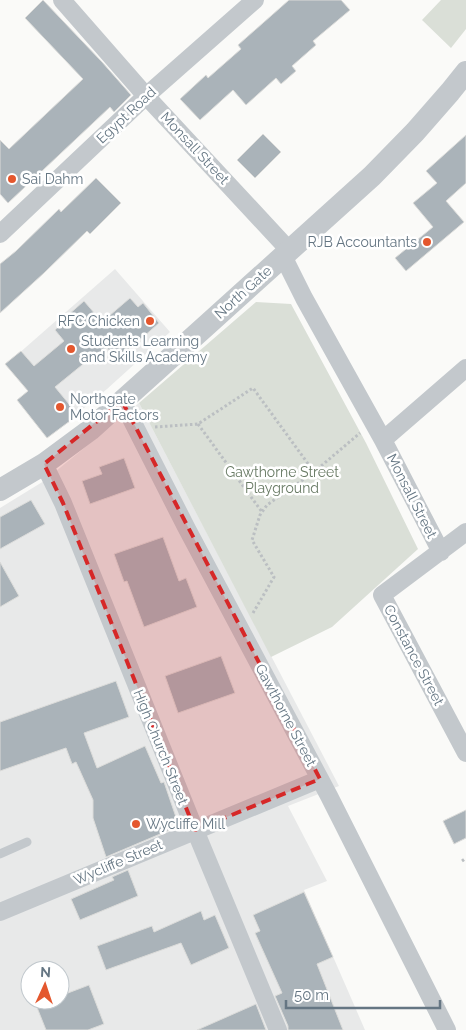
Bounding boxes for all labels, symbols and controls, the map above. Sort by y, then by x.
street label: Egypt Road [93,84,159,146]
street label: Monsall Street [158,109,233,188]
place label: Sai Dahm [22,171,83,187]
marker: Sai Dahm [6,173,18,185]
place label: RJB Accountants [308,234,417,250]
marker: RJB Accountants [421,236,433,248]
street label: North Gate [211,262,275,322]
place label: RFC Chicken [58,313,140,329]
marker: RFC Chicken [144,315,156,327]
place label: Students Learning and Skills Academy [81,333,208,365]
marker: Students Learning and Skills Academy [65,343,77,355]
place label: Northgate Motor Factors [70,391,159,423]
marker: Northgate Motor Factors [54,401,66,413]
street label: Monsall Street [384,451,440,541]
park label: Gawthorne Street Playground [225,464,339,496]
street label: Constance Street [381,602,447,708]
street label: Gawthorne Street [252,661,320,769]
street label: High Church Street [131,687,192,807]
place label: Wycliffe Mill [146,816,225,832]
marker: Wycliffe Mill [130,818,142,830]
street label: Wycliffe Street [71,836,165,888]
north arrow [20,960,70,1010]
text: N [40,964,51,980]
scale bar [286,978,440,1010]
text: 50 m [294,986,329,1004]

